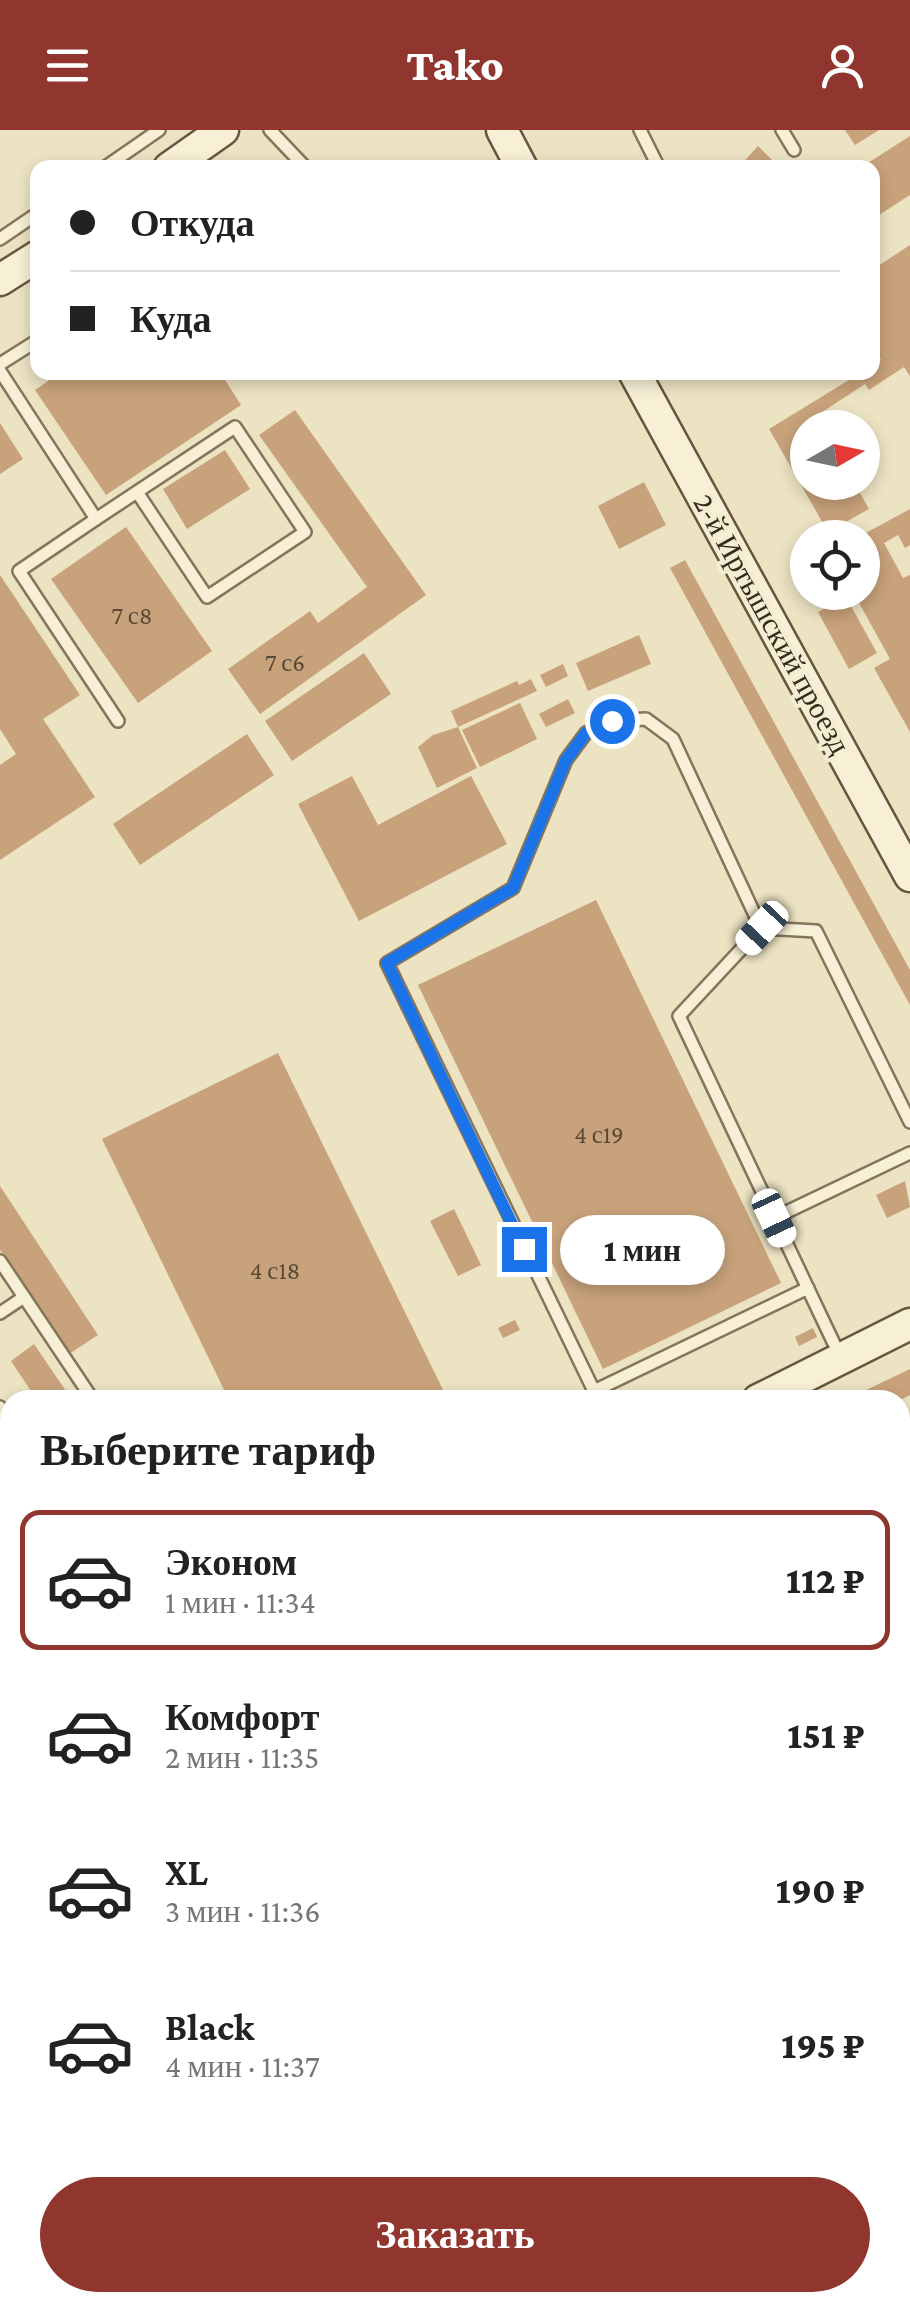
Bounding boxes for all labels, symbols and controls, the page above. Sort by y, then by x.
icon: menu [40,38,95,93]
icon: person [815,38,870,93]
text: Tako [406,40,504,90]
text: Откуда [130,202,254,244]
text: Куда [130,298,211,340]
north arrow [790,410,880,500]
map controls [790,410,880,610]
street label: 2-й Иртышский проезд [687,488,858,759]
button: locate [790,520,880,610]
house number: 7 с8 [112,602,152,629]
house number: 7 с6 [265,649,305,676]
route start [590,699,635,744]
car [731,896,793,960]
house number: 4 с19 [574,1121,624,1148]
car [748,1184,800,1252]
callout: 1 мин [559,1214,724,1284]
route end [502,1227,547,1272]
text: 1 мин [604,1232,681,1268]
house number: 4 с18 [250,1257,300,1284]
text: Выберите тариф [40,1425,376,1475]
icon: car [45,1535,135,1625]
text: Эконом [165,1541,297,1583]
text: 112 ₽ [786,1559,865,1601]
text: 1 мин · 11:34 [165,1584,316,1620]
icon: car [45,1690,135,1780]
text: Комфорт [165,1696,319,1738]
text: 151 ₽ [787,1714,865,1756]
text: 2 мин · 11:35 [165,1739,319,1775]
icon: car [45,1845,135,1935]
text: XL [165,1851,208,1893]
text: 190 ₽ [776,1869,865,1911]
text: 3 мин · 11:36 [165,1893,320,1929]
icon: car [45,2000,135,2090]
text: Black [165,2006,254,2048]
text: 195 ₽ [781,2024,865,2066]
text: 4 мин · 11:37 [165,2048,320,2084]
button: Заказать [40,2177,870,2292]

